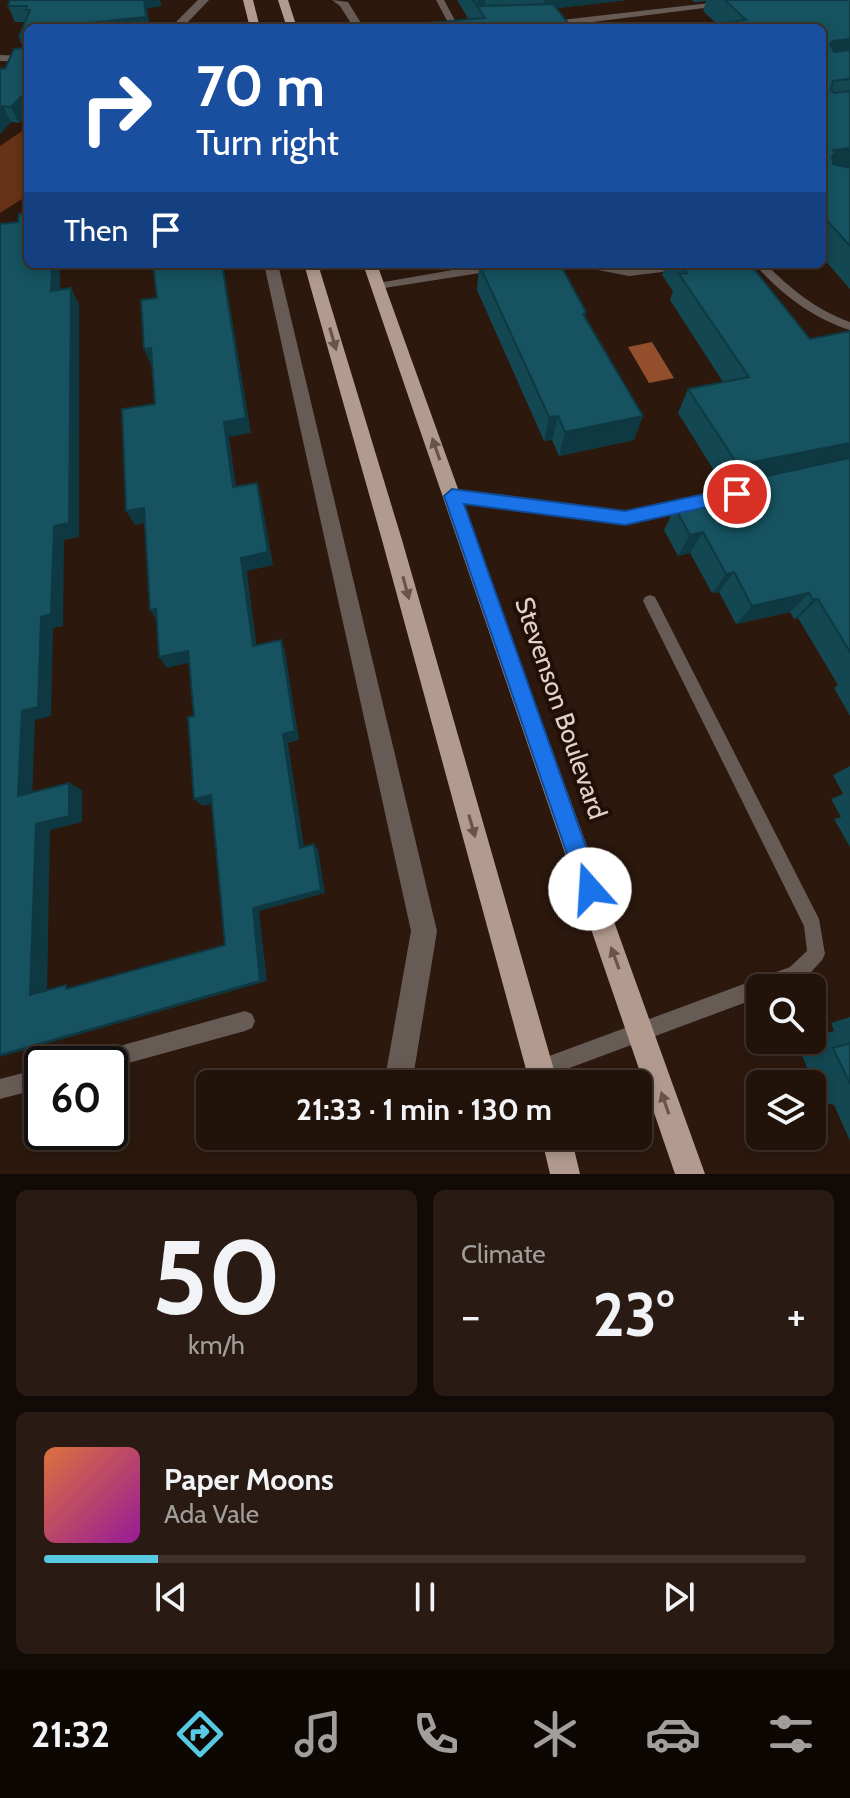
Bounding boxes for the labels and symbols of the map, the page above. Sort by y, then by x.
one-way arrow [327,327,340,351]
one-way arrow [429,437,441,461]
pin [703,460,771,528]
one-way arrow [400,576,412,601]
street label: Stevenson Boulevard [508,593,614,823]
one-way arrow [466,815,479,839]
position arrow [548,847,632,931]
one-way arrow [608,946,620,970]
speed limit sign: 60 [24,1046,128,1150]
one-way arrow [659,1091,671,1115]

